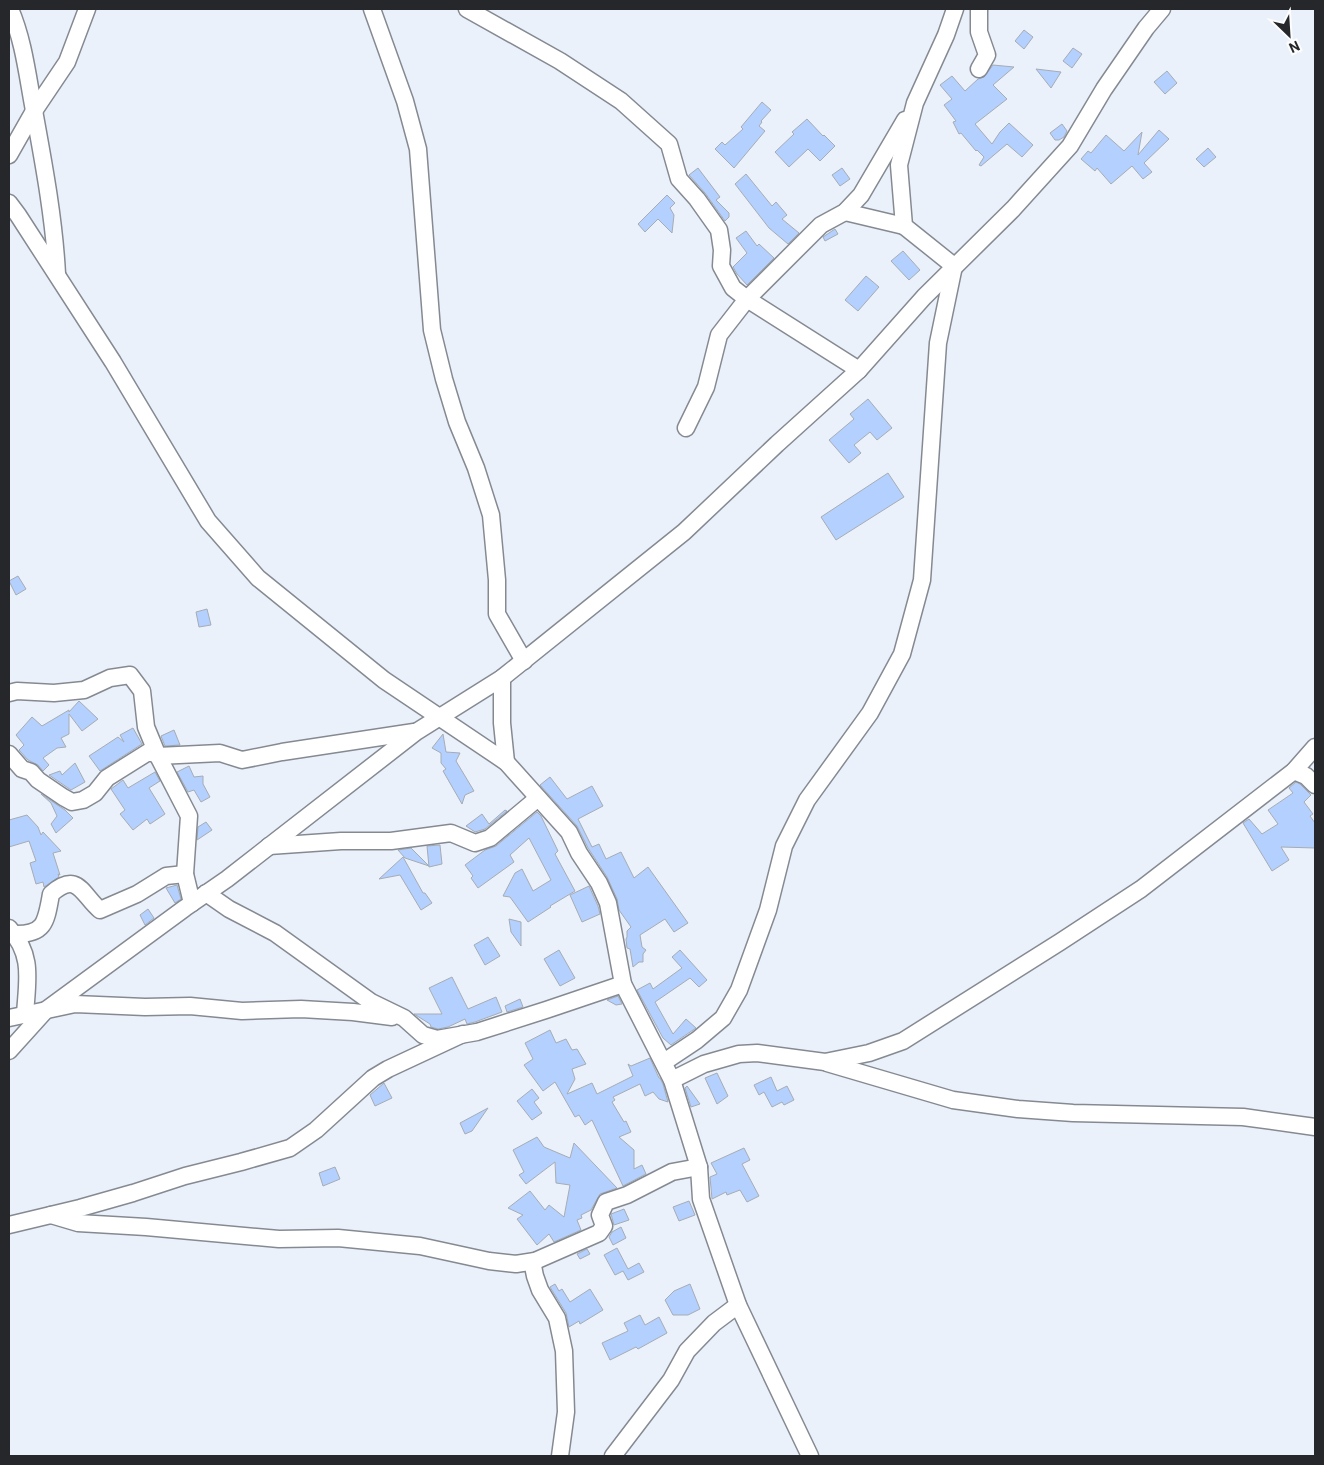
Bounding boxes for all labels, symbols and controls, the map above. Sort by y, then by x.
north arrow [1264,10,1314,60]
text: N [1287,37,1302,56]

